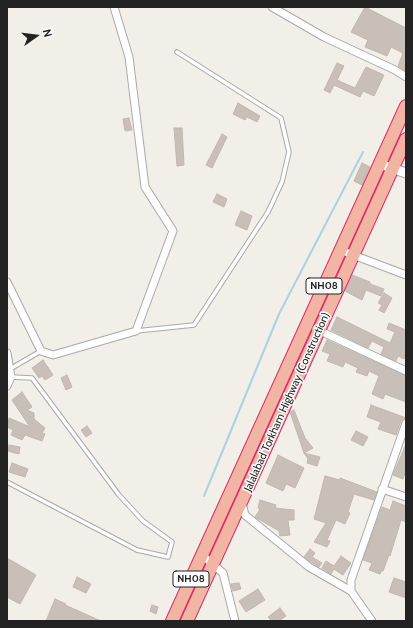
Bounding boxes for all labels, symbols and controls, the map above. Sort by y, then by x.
north arrow [16,16,56,56]
text: N [40,28,55,39]
road number: NH08 [306,278,342,294]
street label: Jalalabad Torkham Highway (Construction) [241,310,333,494]
road number: NH08 [173,571,209,587]

